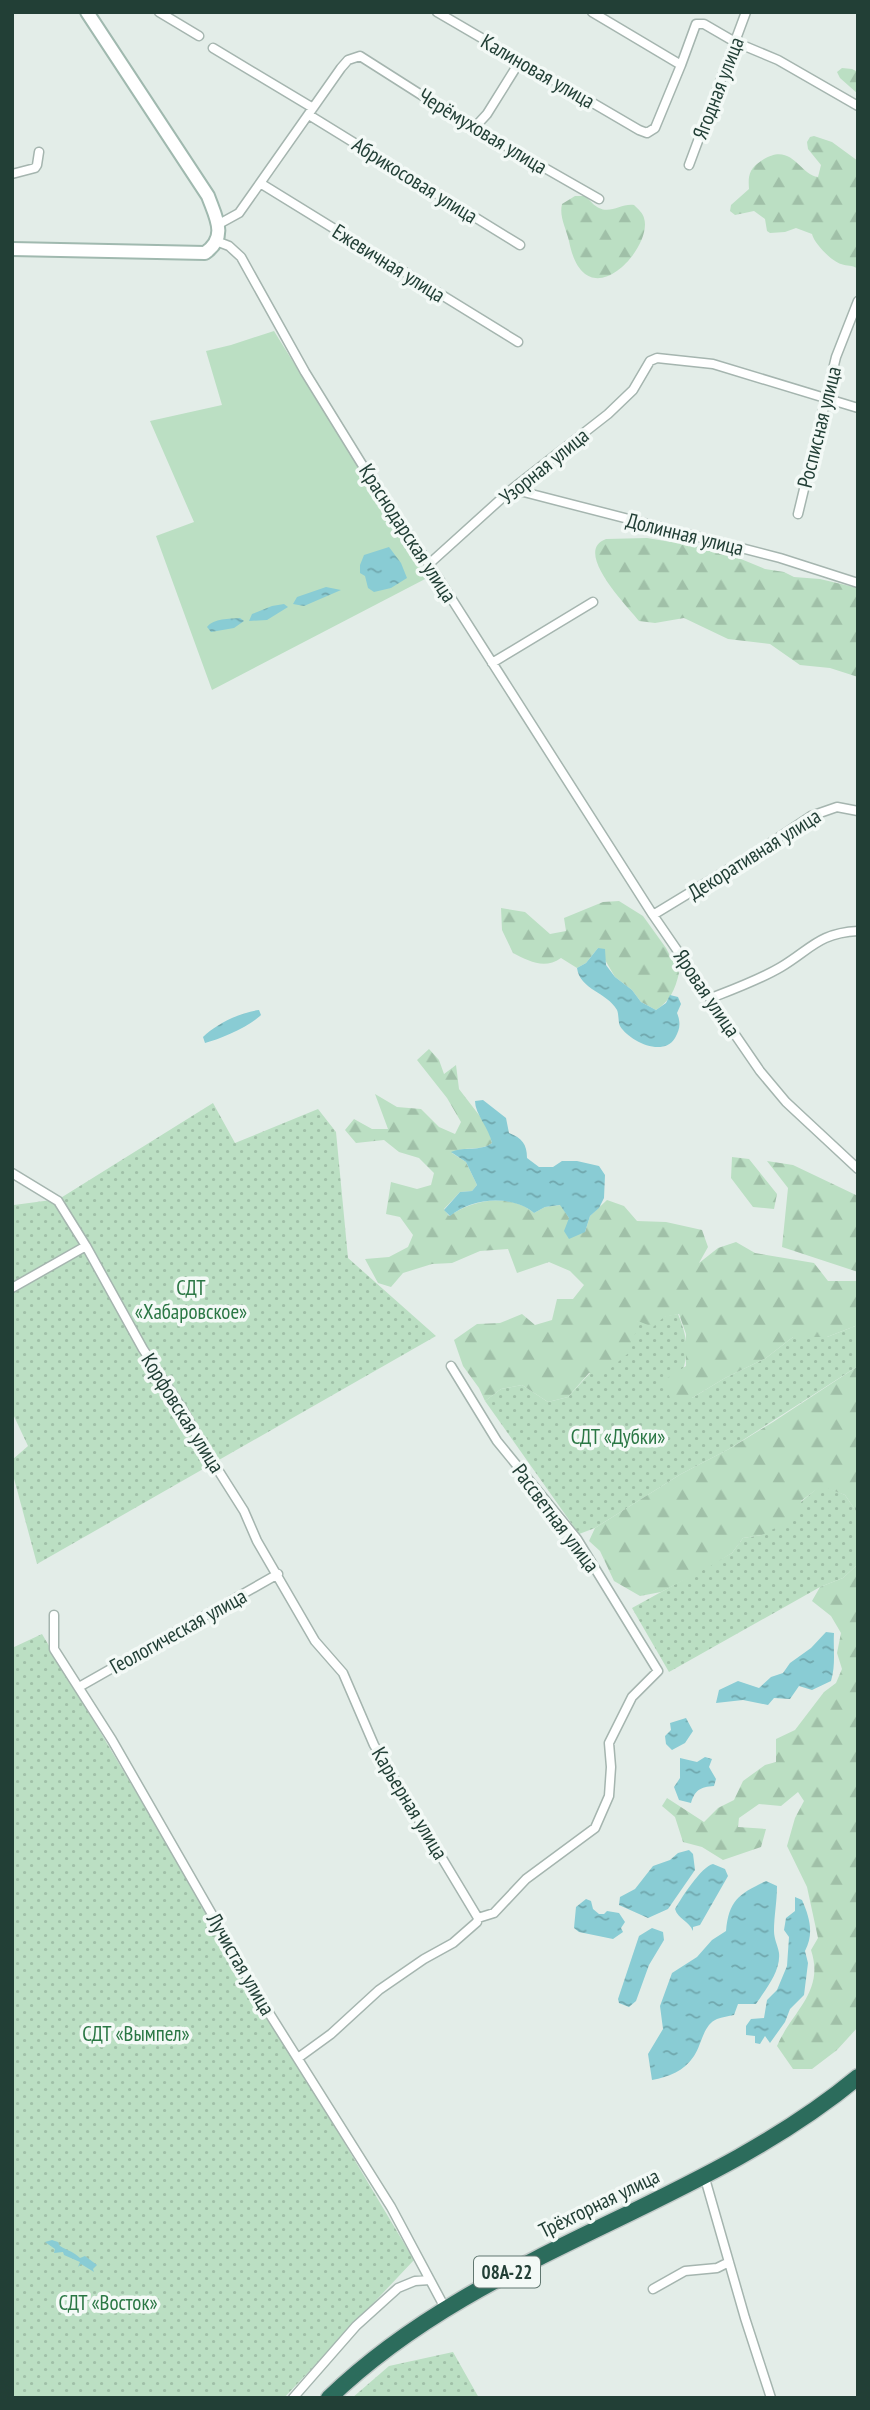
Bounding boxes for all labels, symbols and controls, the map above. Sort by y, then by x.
street label: Калиновая улица [476,28,600,114]
street label: Ягодная улица [686,33,750,143]
street label: Черёмуховая улица [414,82,552,180]
street label: Абрикосовая улица [347,131,483,229]
street label: Ежевичная улица [328,218,450,308]
street label: Росписная улица [791,363,847,491]
street label: Узорная улица [494,422,594,510]
street label: Краснодарская улица [353,459,463,607]
street label: Долинная улица [623,506,747,562]
street label: Декоративная улица [683,802,825,906]
street label: Яровая улица [668,944,746,1042]
park label: СДТ «Хабаровское» [135,1274,247,1325]
street label: Корфовская улица [135,1348,231,1478]
park label: СДТ «Дубки» [571,1423,665,1450]
street label: Рассветная улица [506,1458,606,1578]
street label: Геологическая улица [105,1582,251,1680]
street label: Карьерная улица [366,1742,454,1864]
street label: Лучистая улица [200,1907,281,2020]
park label: СДТ «Вымпел» [82,2020,190,2047]
street label: Трёхгорная улица [534,2162,664,2244]
road number: 08А-22 [474,2256,540,2288]
park label: СДТ «Восток» [58,2289,158,2316]

